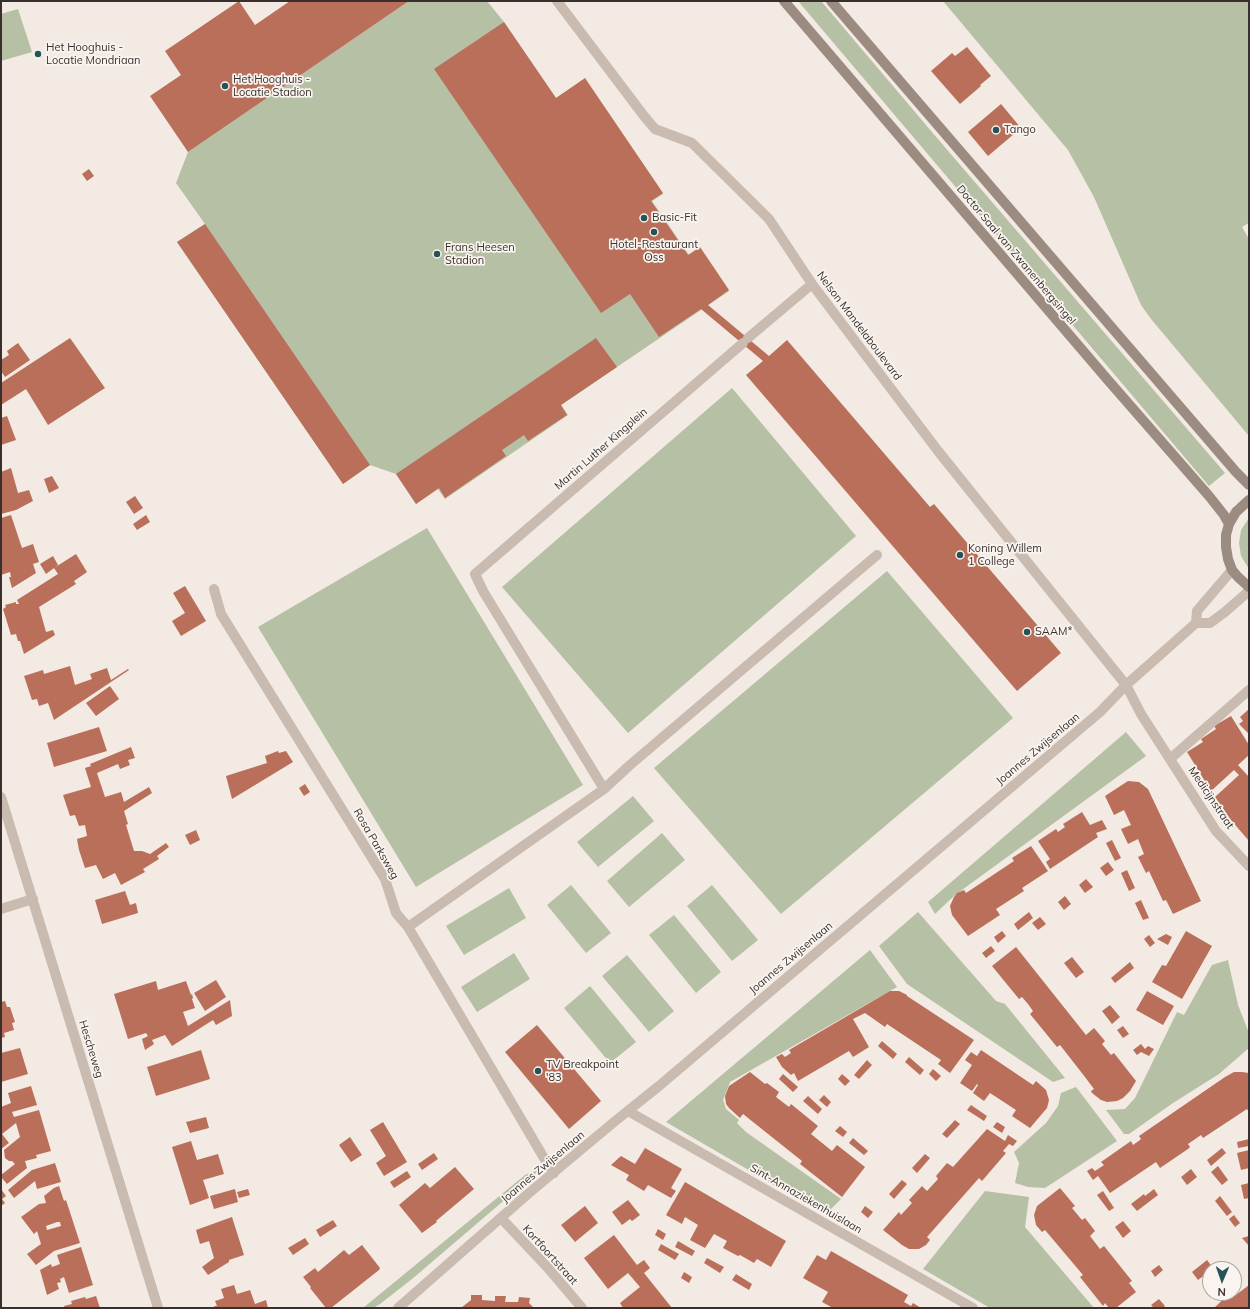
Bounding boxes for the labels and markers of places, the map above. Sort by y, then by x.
place label: Het Hooghuis - Locatie Mondriaan [46,41,141,67]
marker: Het Hooghuis - Locatie Mondriaan [33,49,43,59]
place label: Het Hooghuis - Locatie Stadion [233,73,312,99]
marker: Het Hooghuis - Locatie Stadion [220,81,230,91]
place label: Tango [1004,123,1036,137]
marker: Tango [991,125,1001,135]
place label: Basic-Fit [652,211,697,225]
marker: Basic-Fit [639,213,649,223]
marker: Hotel-Restaurant Oss [649,227,659,237]
place label: Hotel-Restaurant Oss [610,238,698,264]
place label: Frans Heesen Stadion [445,241,515,267]
marker: Frans Heesen Stadion [432,249,442,259]
place label: Koning Willem 1 College [968,542,1042,568]
marker: Koning Willem 1 College [955,550,965,560]
place label: SAAM* [1035,625,1072,639]
marker: SAAM* [1022,627,1032,637]
place label: TV Breakpoint '83 [546,1058,619,1084]
marker: TV Breakpoint '83 [533,1066,543,1076]

